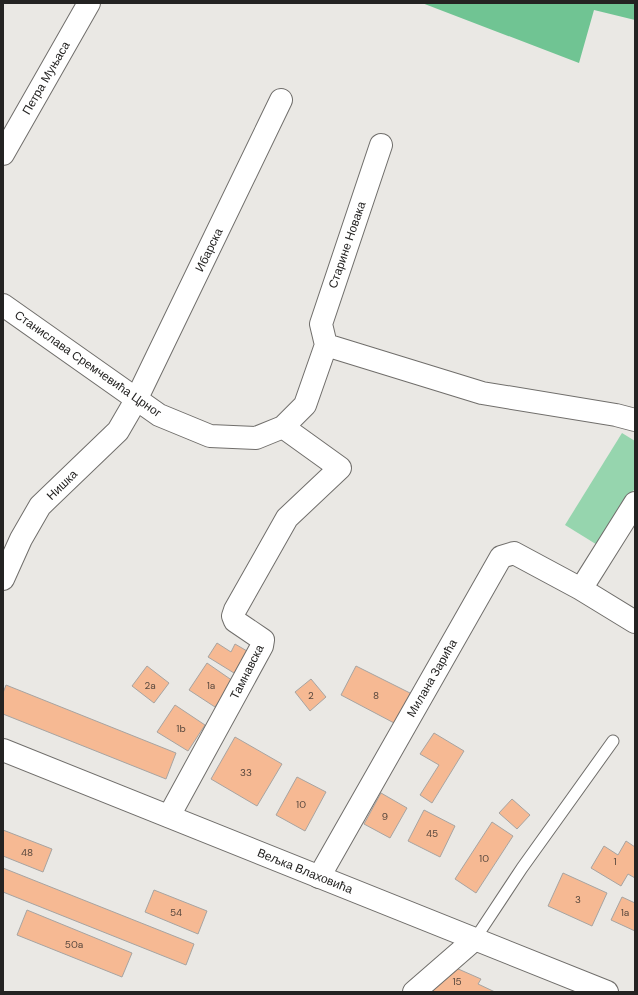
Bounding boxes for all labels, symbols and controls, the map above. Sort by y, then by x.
street label: Петра Муњаса [19,38,74,118]
street label: Старине Новака [325,199,369,291]
street label: Ибарска [192,225,227,275]
street label: Станислава Сремчевића Црног [11,307,165,421]
street label: Нишка [43,466,81,504]
street label: Милана Зарића [403,636,461,720]
street label: Тамнавска [226,642,268,702]
house number: 2a [144,679,156,692]
house number: 1a [207,679,215,692]
house number: 2 [308,689,314,702]
house number: 8 [373,689,379,702]
house number: 1b [176,722,186,735]
house number: 33 [240,766,252,779]
house number: 10 [296,798,306,811]
house number: 9 [382,810,388,823]
house number: 45 [426,827,438,840]
street label: Вељка Влаховића [255,845,355,898]
house number: 48 [21,846,33,859]
house number: 10 [479,852,489,865]
house number: 1 [613,855,617,868]
house number: 3 [575,893,581,906]
house number: 54 [170,906,182,919]
house number: 1a [621,906,629,919]
house number: 50a [65,938,83,951]
house number: 15 [452,975,462,988]

